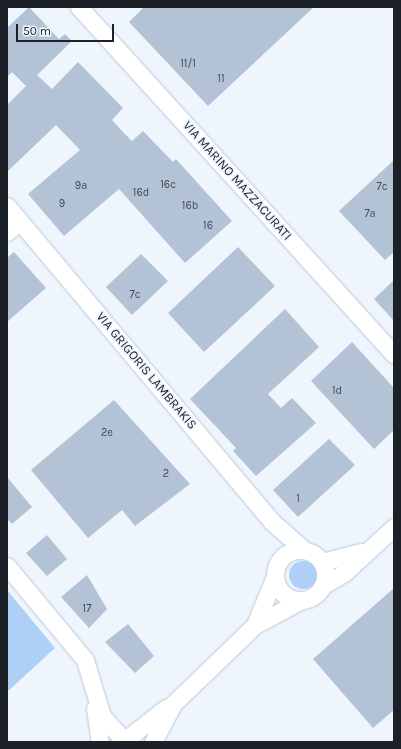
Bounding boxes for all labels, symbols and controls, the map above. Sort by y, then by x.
scale bar [18,16,116,42]
text: 50 m [23,24,51,38]
house number: 11/1 [180,57,196,71]
house number: 11 [217,72,225,86]
street label: VIA MARINO MAZZACURATI [179,118,295,244]
house number: 16c [160,178,176,192]
house number: 9a [75,179,87,193]
house number: 7c [377,180,387,194]
house number: 16d [133,186,149,200]
house number: 9 [59,197,65,211]
house number: 16b [182,199,198,213]
house number: 7a [364,207,376,221]
house number: 16 [203,219,213,233]
house number: 7c [130,288,140,302]
street label: VIA GRIGORIS LAMBRAKIS [92,309,200,433]
house number: 1d [332,384,342,398]
house number: 2e [101,426,113,440]
house number: 2 [163,467,169,481]
house number: 1 [296,492,300,506]
house number: 17 [83,602,91,616]

